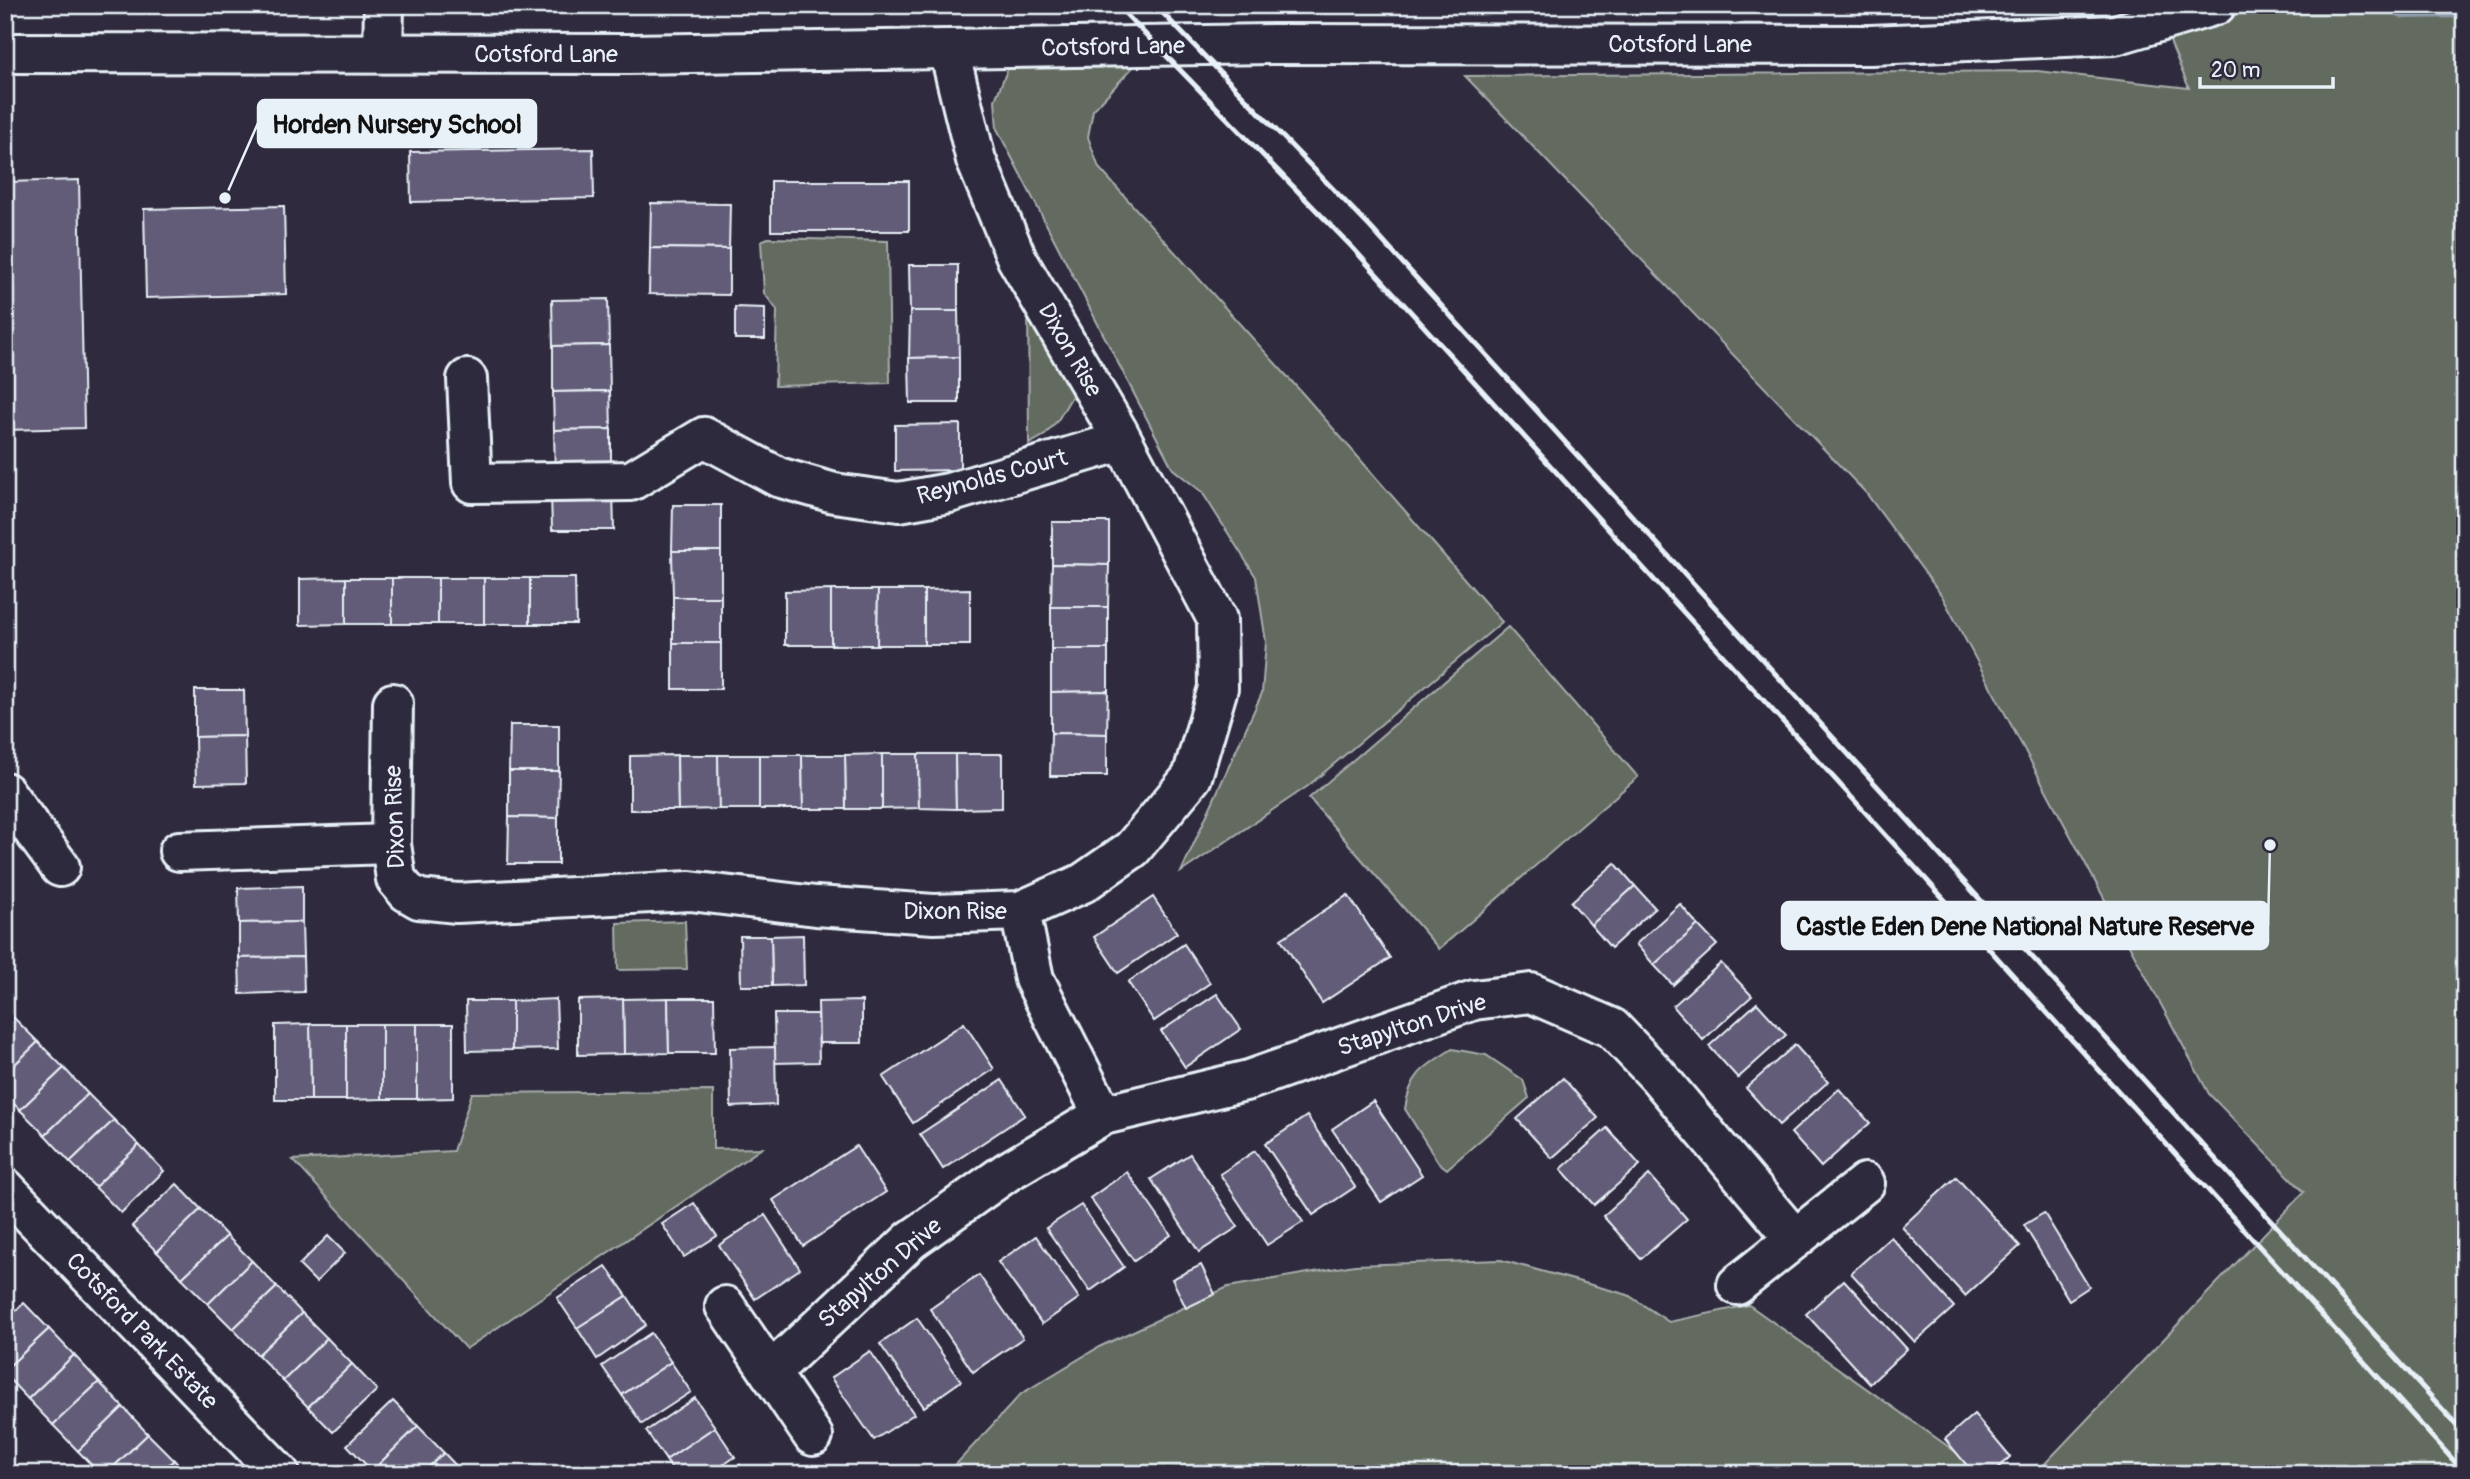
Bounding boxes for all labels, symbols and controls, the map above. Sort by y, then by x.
street label: Cotsford Lane [1608,30,1752,59]
street label: Cotsford Lane [1041,31,1185,63]
street label: Cotsford Lane [474,40,618,69]
scale bar [2200,46,2334,90]
text: 20 m [2211,57,2260,84]
callout: Horden Nursery School [258,100,536,147]
text: Horden Nursery School [272,109,522,141]
street label: Dixon Rise [1032,298,1109,402]
street label: Reynolds Court [914,443,1071,511]
street label: Dixon Rise [379,765,411,869]
street label: Dixon Rise [903,897,1007,926]
callout: Castle Eden Dene National Nature Reserve [1782,902,2268,949]
text: Castle Eden Dene National Nature Reserve [1796,911,2255,943]
street label: Stapylton Drive [1334,987,1490,1063]
street label: Stapylton Drive [812,1211,948,1335]
street label: Cotsford Park Estate [60,1247,224,1415]

